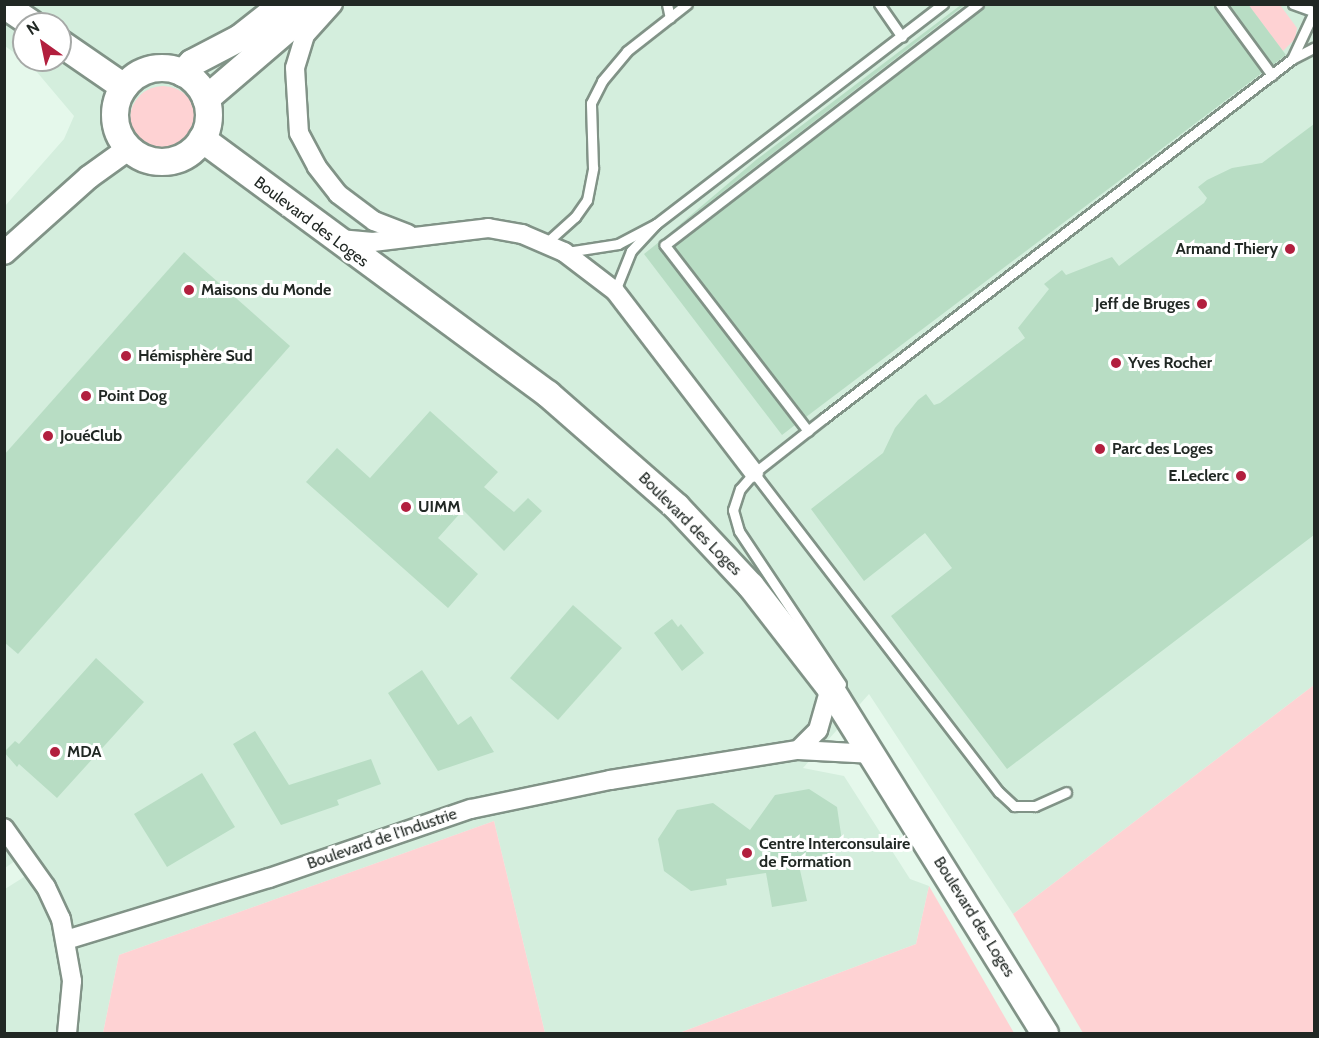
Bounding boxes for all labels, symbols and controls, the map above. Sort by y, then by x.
north arrow [12,12,72,72]
text: N [23,17,43,39]
street label: Boulevard des Loges [250,173,372,271]
place label: Armand Thiery [1176,239,1278,259]
marker: Armand Thiery [1283,242,1297,256]
place label: Maisons du Monde [201,280,331,300]
marker: Maisons du Monde [182,283,196,297]
place label: Jeff de Bruges [1095,294,1190,314]
marker: Jeff de Bruges [1195,297,1209,311]
place label: Hémisphère Sud [138,346,253,366]
marker: Hémisphère Sud [119,349,133,363]
place label: Yves Rocher [1128,353,1212,373]
marker: Yves Rocher [1109,356,1123,370]
place label: Point Dog [98,386,167,406]
marker: Point Dog [79,389,93,403]
place label: JouéClub [60,426,122,446]
marker: JouéClub [41,429,55,443]
place label: Parc des Loges [1112,439,1213,459]
marker: Parc des Loges [1093,442,1107,456]
place label: E.Leclerc [1168,466,1229,486]
street label: Boulevard des Loges [634,468,746,580]
marker: E.Leclerc [1234,469,1248,483]
place label: UIMM [418,497,461,517]
marker: UIMM [399,500,413,514]
place label: MDA [67,742,102,762]
marker: MDA [48,745,62,759]
street label: Boulevard de l'Industrie [305,804,459,874]
place label: Centre Interconsulaire de Formation [759,834,910,872]
marker: Centre Interconsulaire de Formation [740,846,754,860]
street label: Boulevard des Loges [929,853,1019,981]

